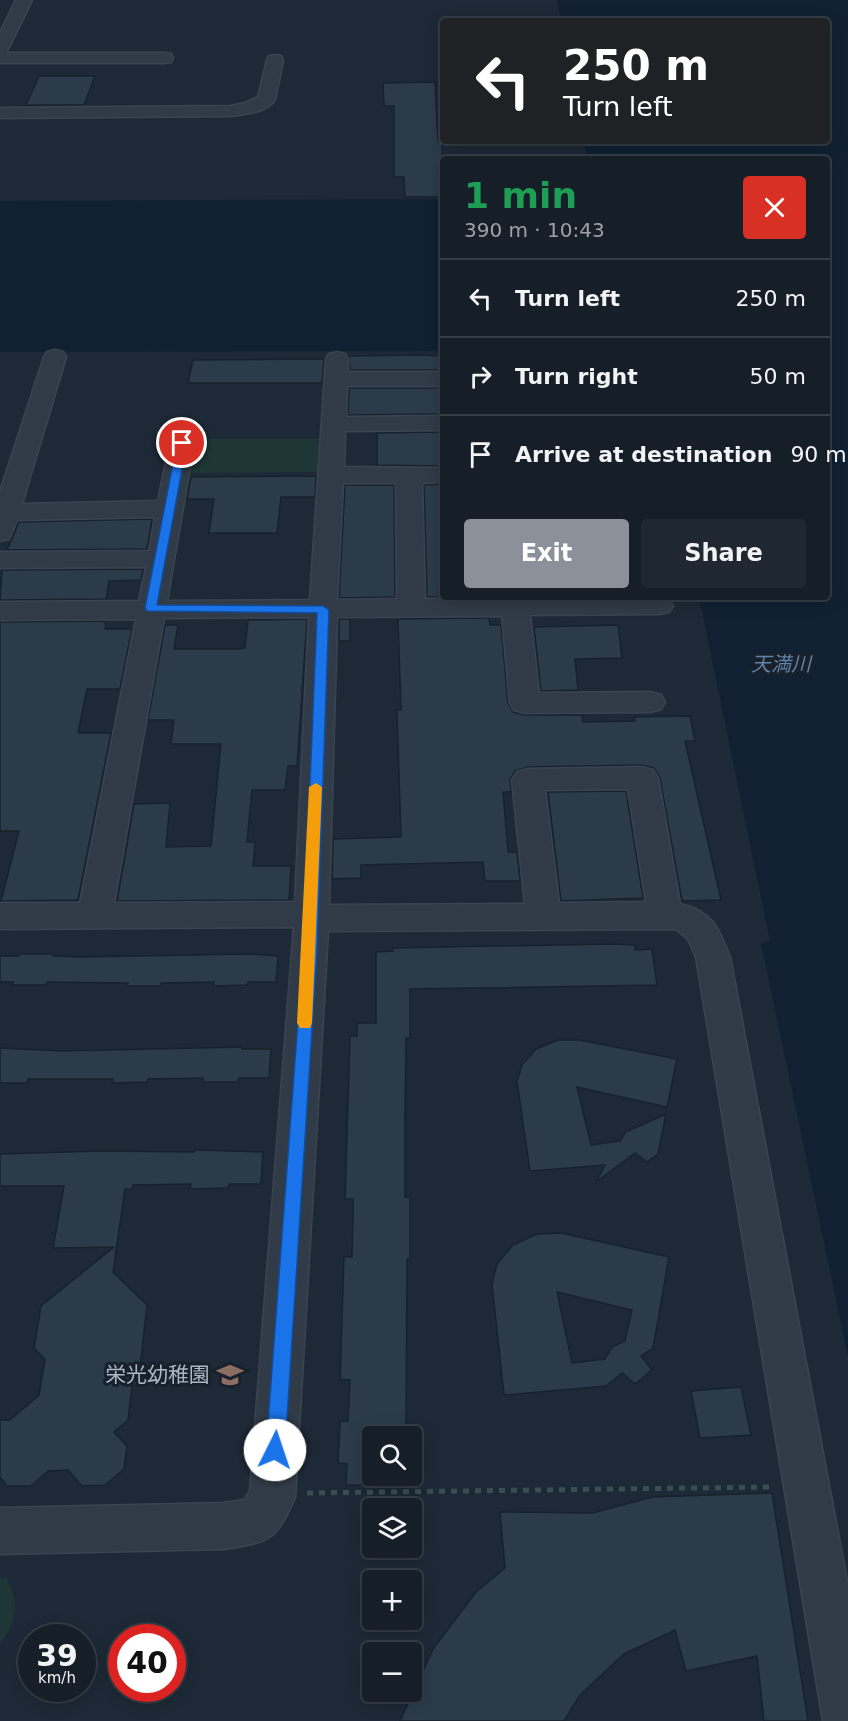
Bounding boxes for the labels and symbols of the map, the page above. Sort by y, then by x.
pin [156,417,207,468]
water label: 天満川 [751,652,813,676]
school or university icon: 栄光幼稚園 [215,1360,245,1390]
place label: 栄光幼稚園 [105,1363,210,1387]
position arrow [243,1418,307,1482]
speed limit sign: 40 [108,1624,186,1702]

